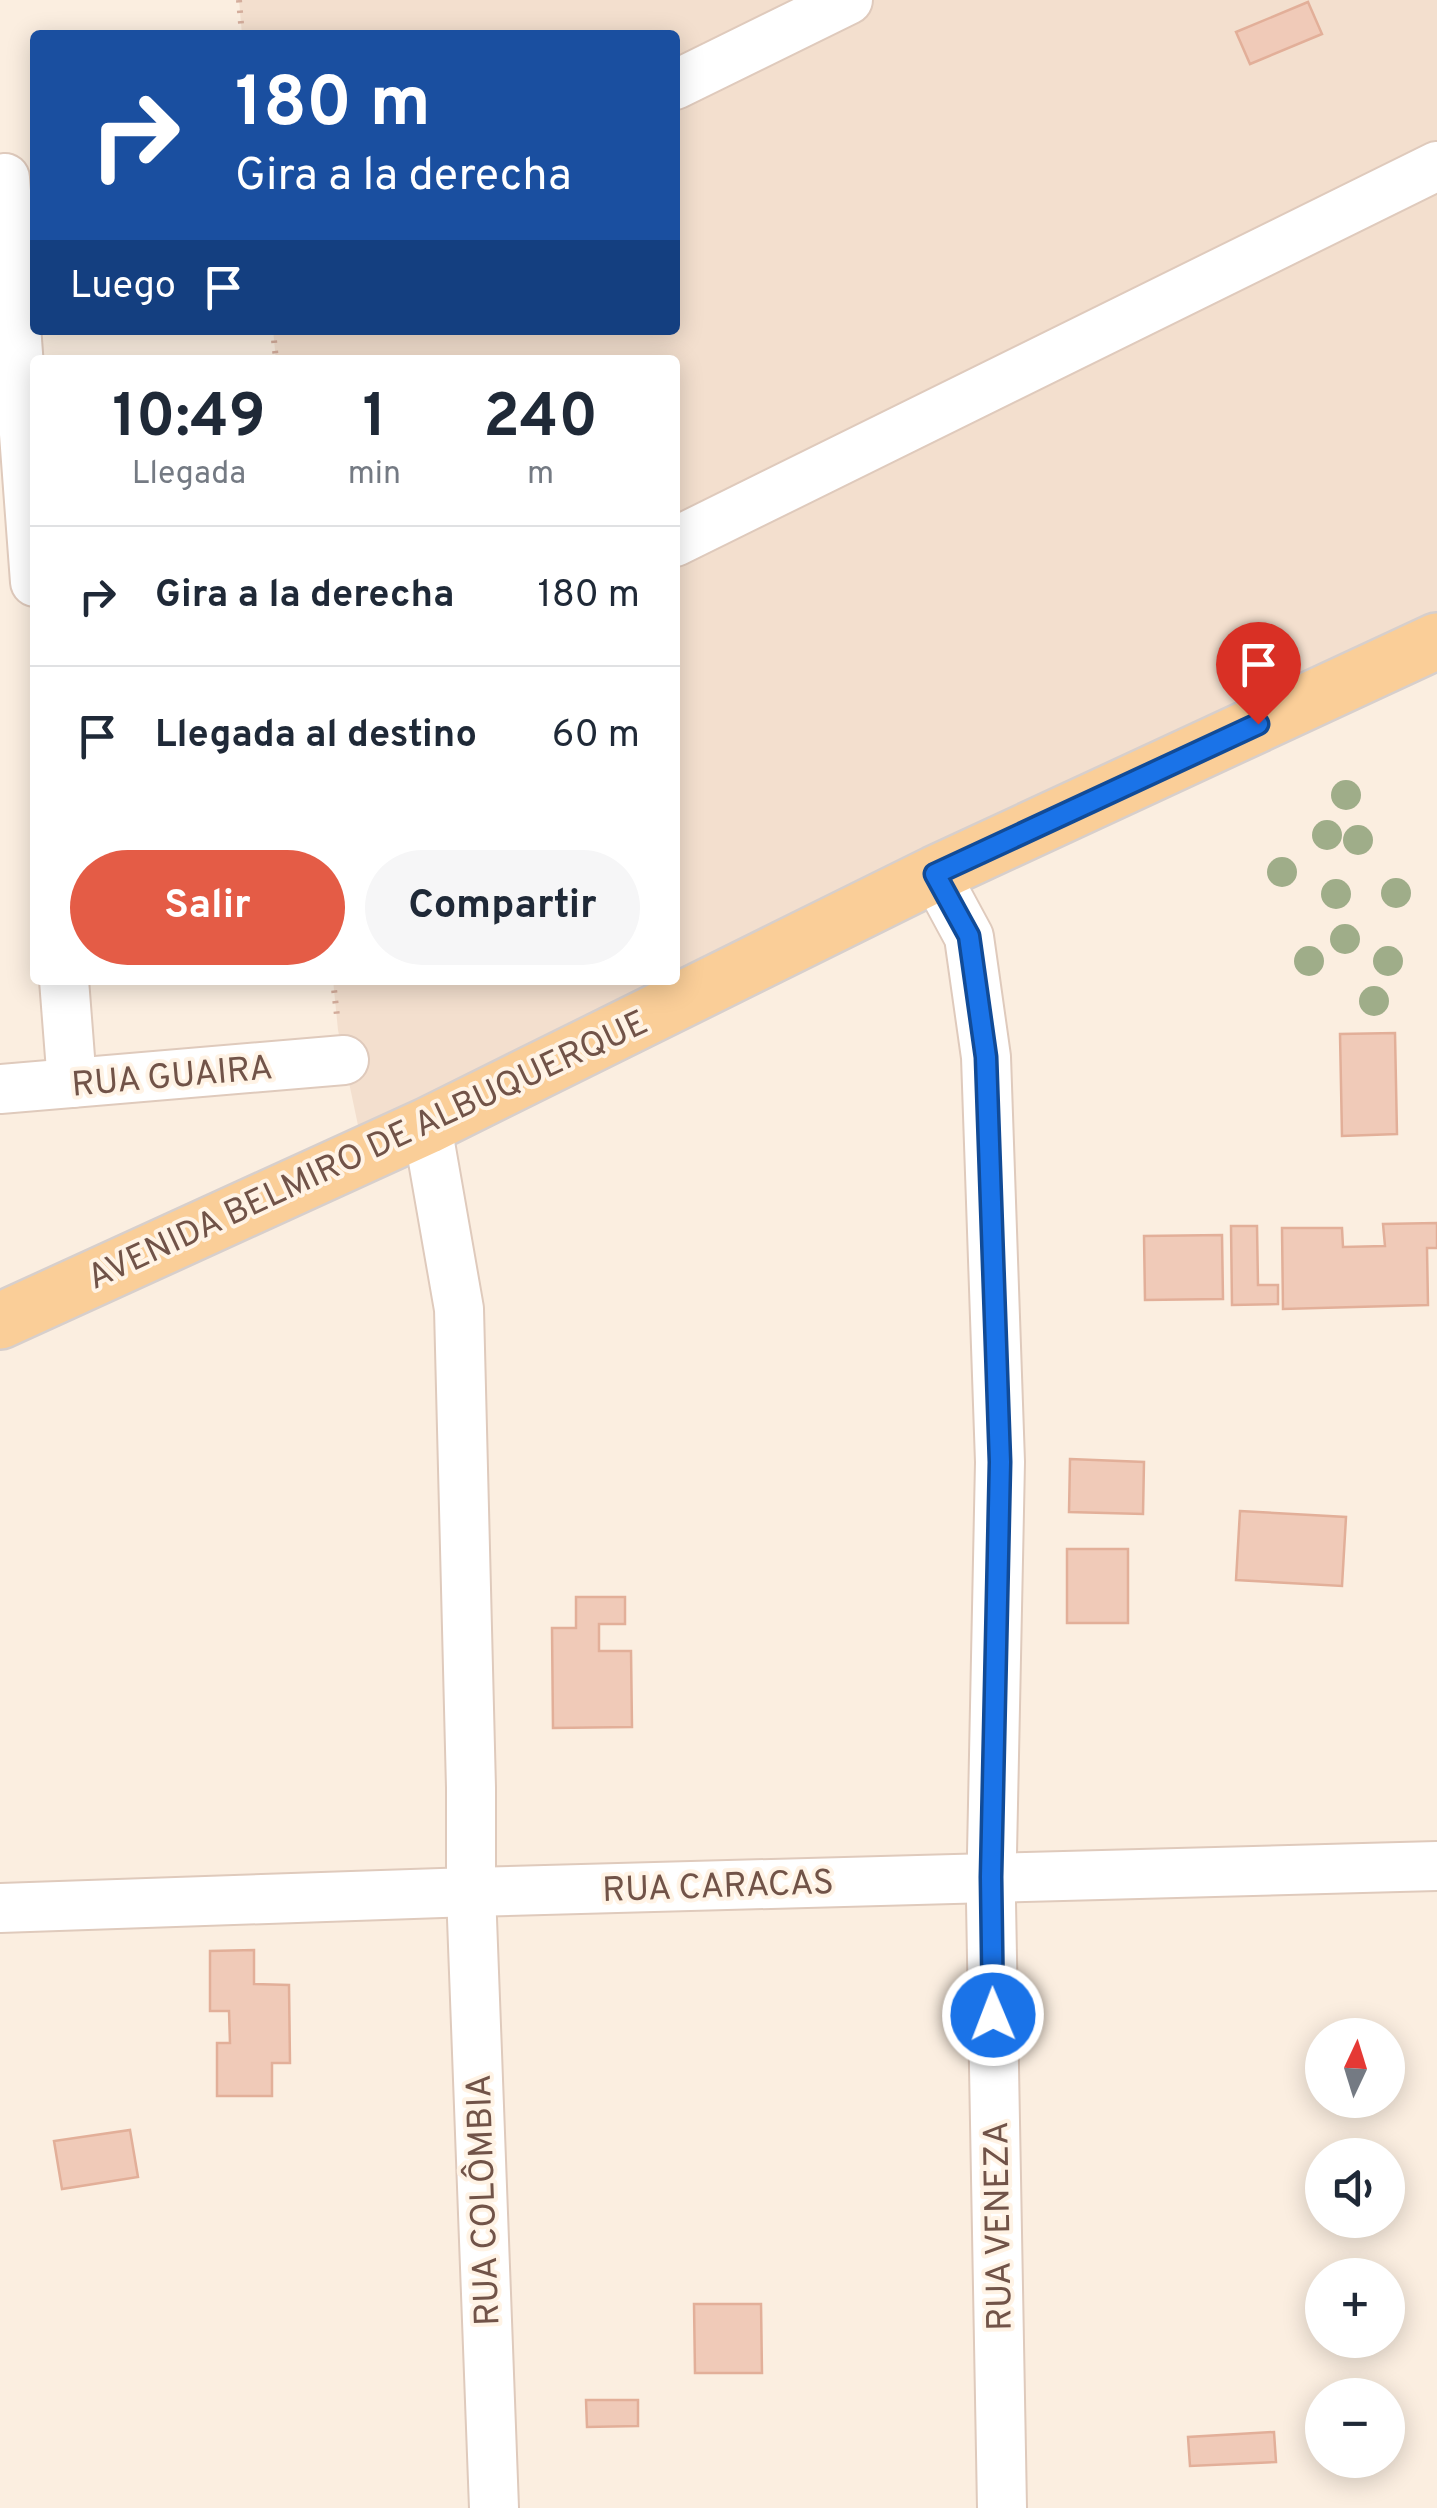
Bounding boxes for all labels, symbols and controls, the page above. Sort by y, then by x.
text: 180 m [235,62,431,151]
icon: right [70,70,200,200]
text: Gira a la derecha [235,149,572,206]
icon: arrive [196,260,251,315]
text: Luego [70,263,176,312]
text: 10:49 [112,382,266,458]
text: 1 [362,382,386,458]
text: 240 [483,382,598,458]
text: Llegada [132,455,246,495]
text: min [348,455,401,495]
text: m [527,455,554,495]
icon: right [70,569,125,624]
text: Gira a la derecha [155,572,454,621]
text: 180 m [537,572,640,621]
pin [1216,622,1301,725]
icon: arrive [1231,637,1286,692]
icon: arrive [70,709,125,764]
text: Llegada al destino [155,712,477,761]
text: 60 m [552,712,640,761]
button: Salir [70,850,345,965]
button: Compartir [365,850,640,965]
street label: AVENIDA BELMIRO DE ALBUQUERQUE [81,1002,656,1301]
street label: RUA GUAIRA [70,1047,275,1109]
street label: RUA CARACAS [602,1862,835,1914]
position arrow [941,1963,1045,2067]
north arrow [1305,2018,1405,2118]
map controls [1305,2018,1405,2478]
street label: RUA COLÔMBIA [458,2073,511,2327]
street label: RUA VENEZA [976,2121,1024,2331]
button: sound [1305,2138,1405,2238]
button: + [1305,2258,1405,2358]
button: − [1305,2378,1405,2478]

